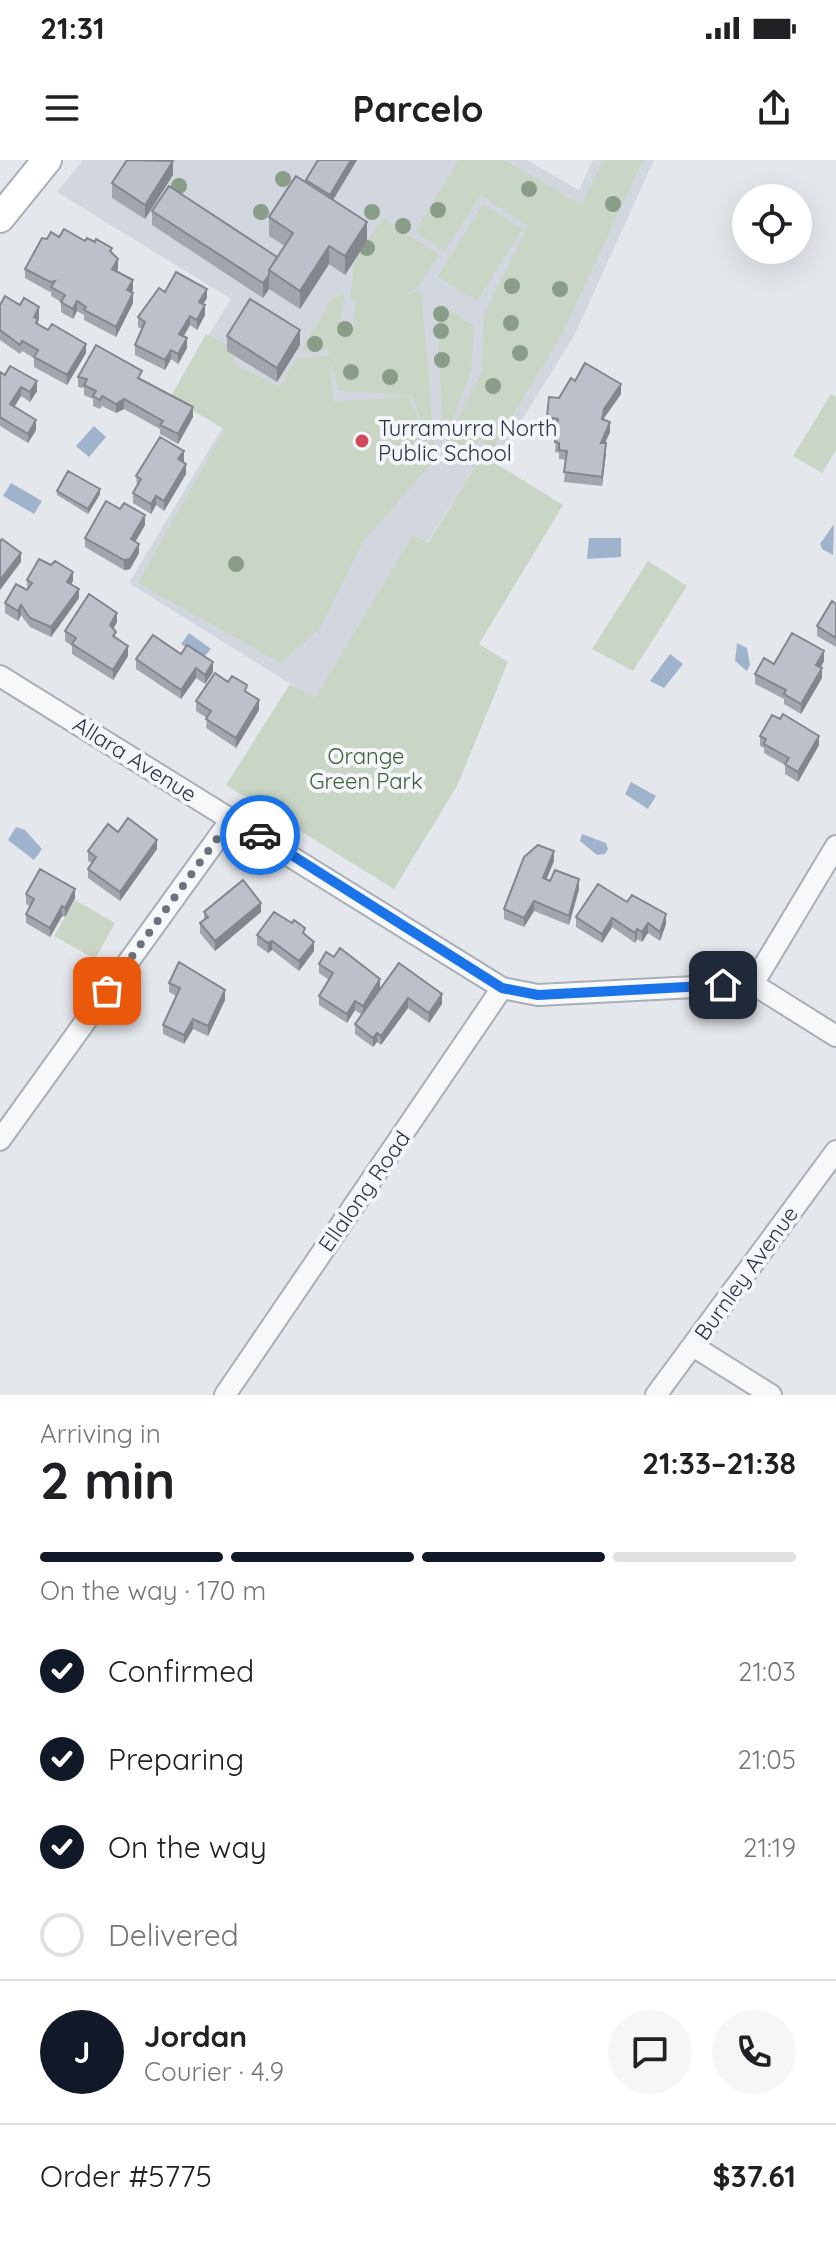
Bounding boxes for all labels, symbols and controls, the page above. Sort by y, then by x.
text: 21:31 [40,9,105,47]
icon: menu [40,86,84,130]
text: Parcelo [353,86,483,131]
icon: share [752,86,796,130]
map controls [732,184,812,264]
button: locate [732,184,812,264]
place label: Turramurra North Public School [378,414,558,467]
marker: Turramurra North Public School [353,432,371,450]
street label: Allara Avenue [68,710,202,808]
park label: Orange Green Park [309,742,423,795]
courier [220,795,300,875]
icon: car [238,813,282,857]
pin [689,951,757,1019]
pin [73,957,141,1025]
icon: home [701,963,745,1007]
icon: bag [85,969,129,1013]
street label: Ellalong Road [312,1125,416,1257]
street label: Burnley Avenue [688,1200,804,1346]
text: Arriving in [40,1417,161,1450]
text: 21:33–21:38 [642,1444,796,1482]
text: 2 min [40,1447,175,1512]
text: On the way · 170 m [40,1574,266,1607]
icon: check [40,1649,84,1693]
text: Confirmed [108,1652,254,1690]
text: 21:03 [738,1655,796,1688]
icon: check [40,1737,84,1781]
text: Preparing [108,1740,244,1778]
text: 21:05 [737,1743,796,1776]
icon: check [40,1825,84,1869]
text: On the way [108,1828,267,1866]
text: 21:19 [743,1831,796,1864]
text: Delivered [108,1916,239,1954]
button: chat [608,2010,692,2094]
button: phone [712,2010,796,2094]
text: Jordan [144,2017,247,2055]
text: J [74,2033,90,2071]
text: Courier · 4.9 [144,2055,284,2088]
text: Order #5775 [40,2157,212,2195]
text: $37.61 [712,2157,796,2195]

